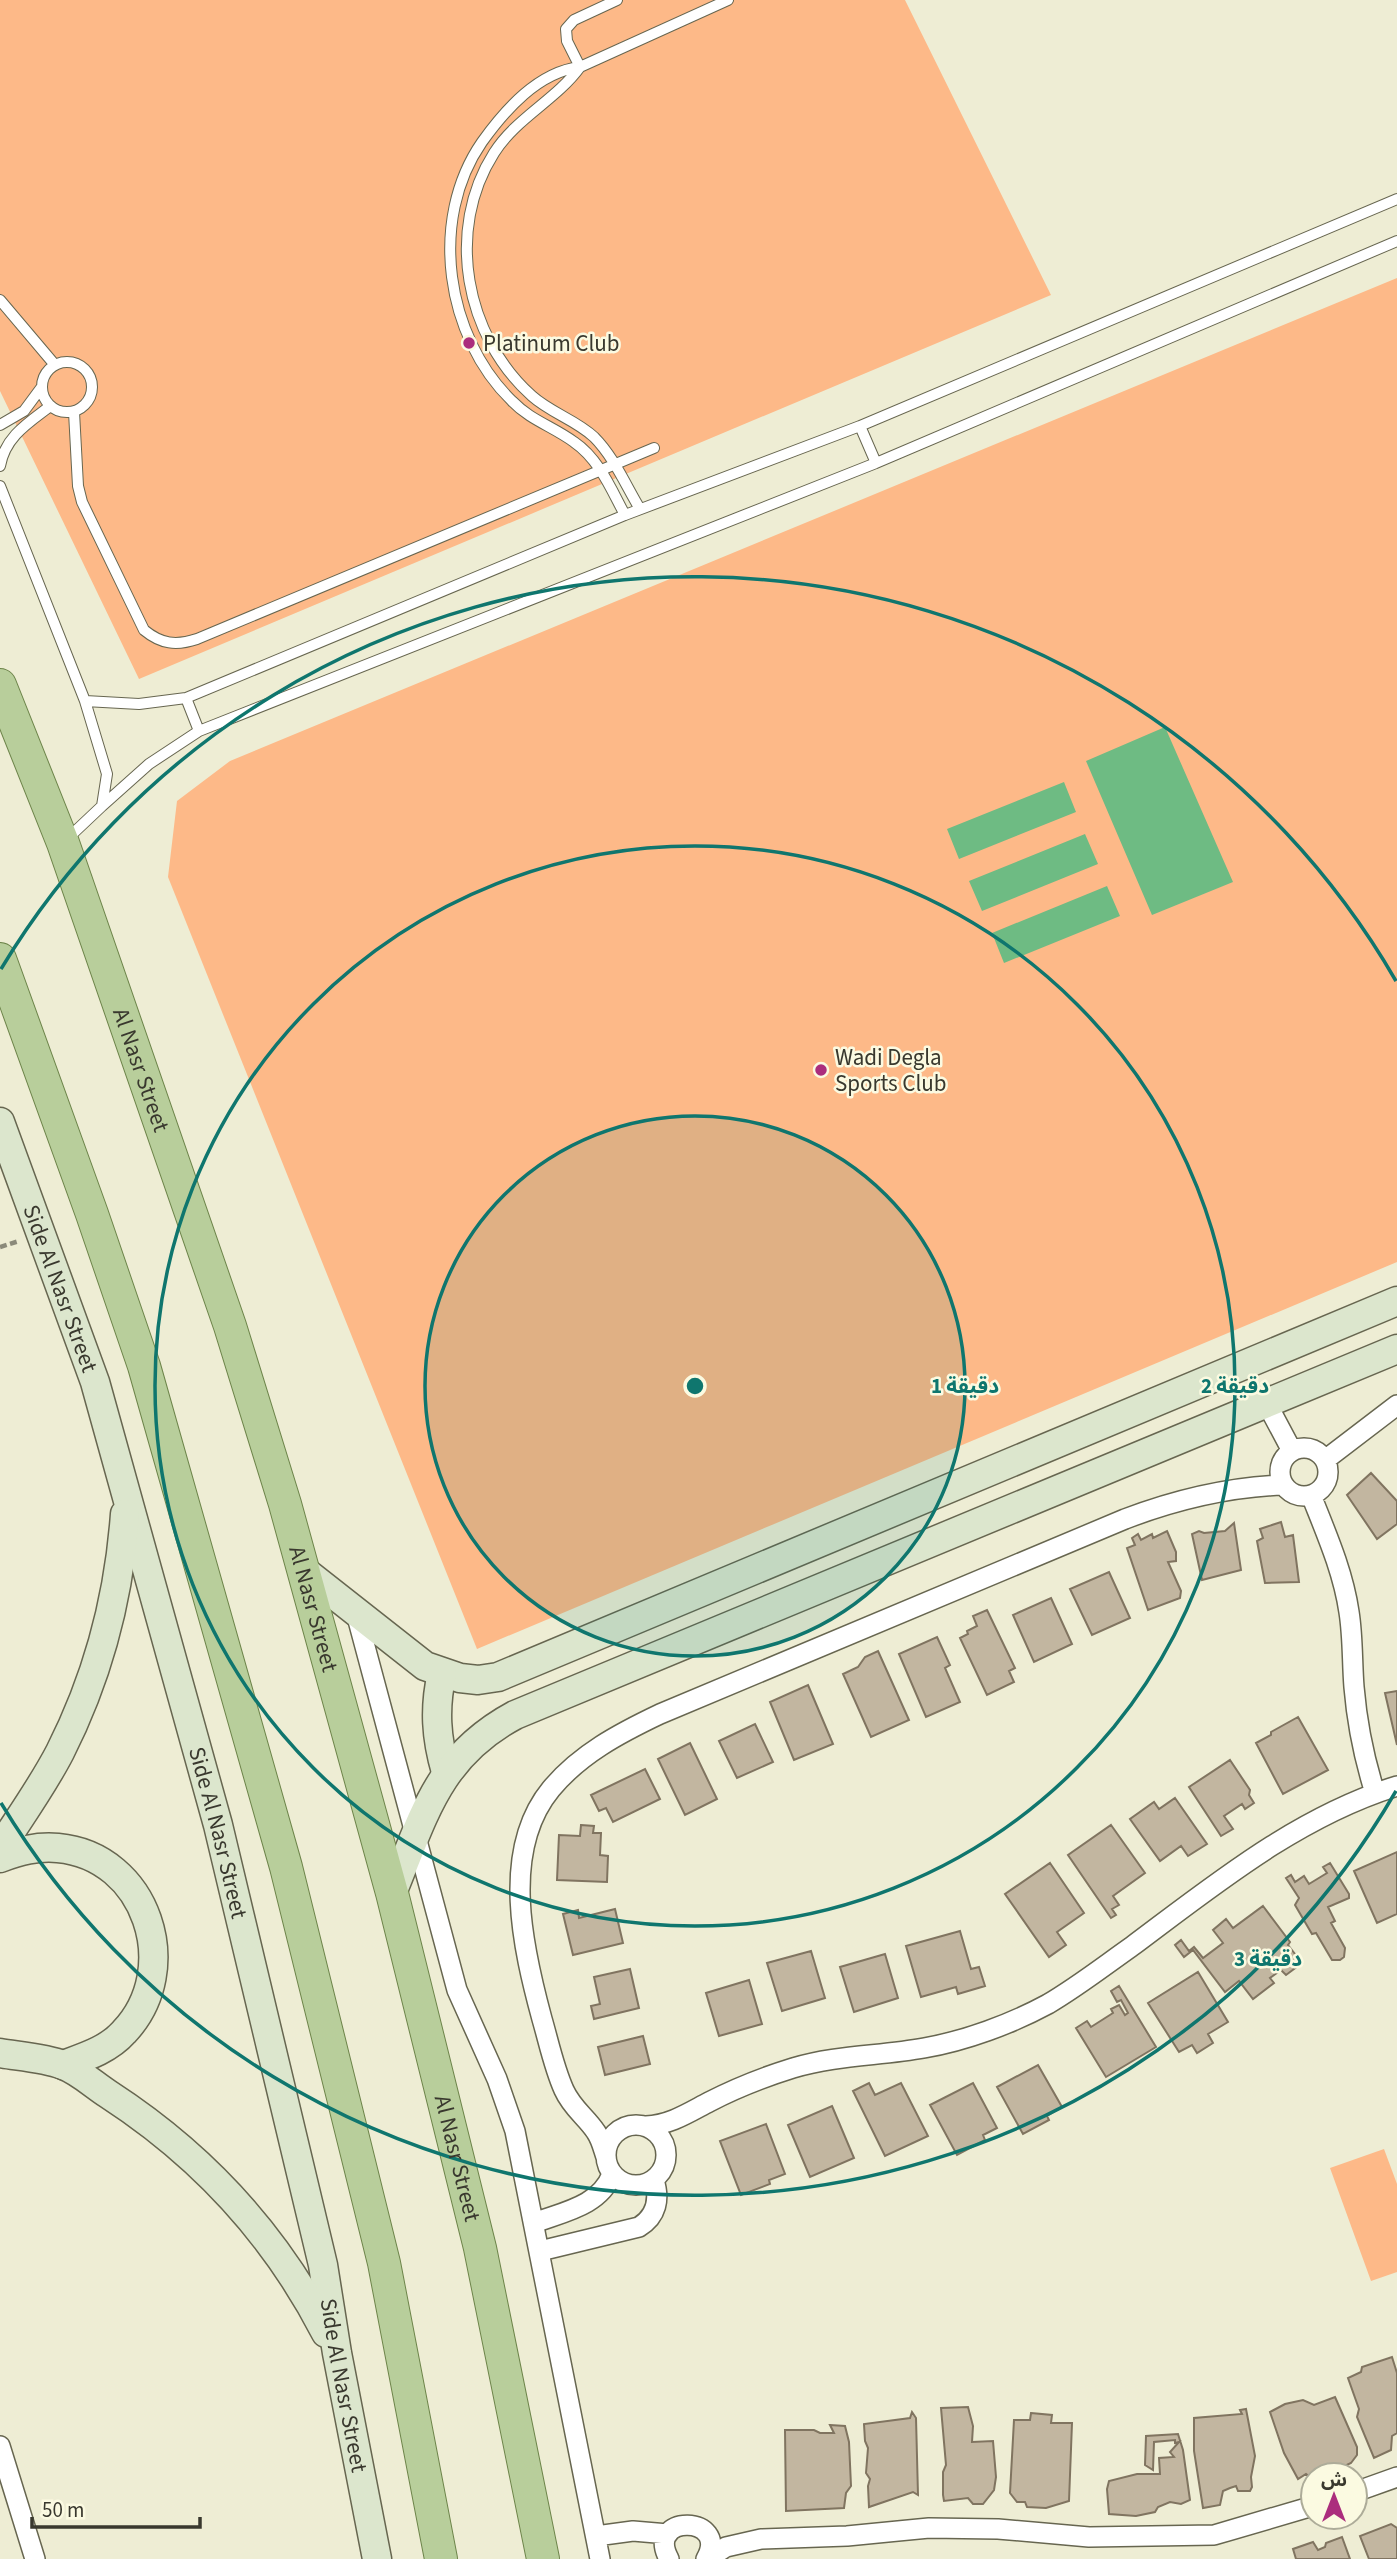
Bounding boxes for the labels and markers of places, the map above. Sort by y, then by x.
place label: Platinum Club [483,327,620,360]
marker: Platinum Club [461,335,477,351]
place label: Wadi Degla Sports Club [835,1041,947,1100]
marker: Wadi Degla Sports Club [813,1062,829,1078]
centre of rings [683,1374,707,1398]

